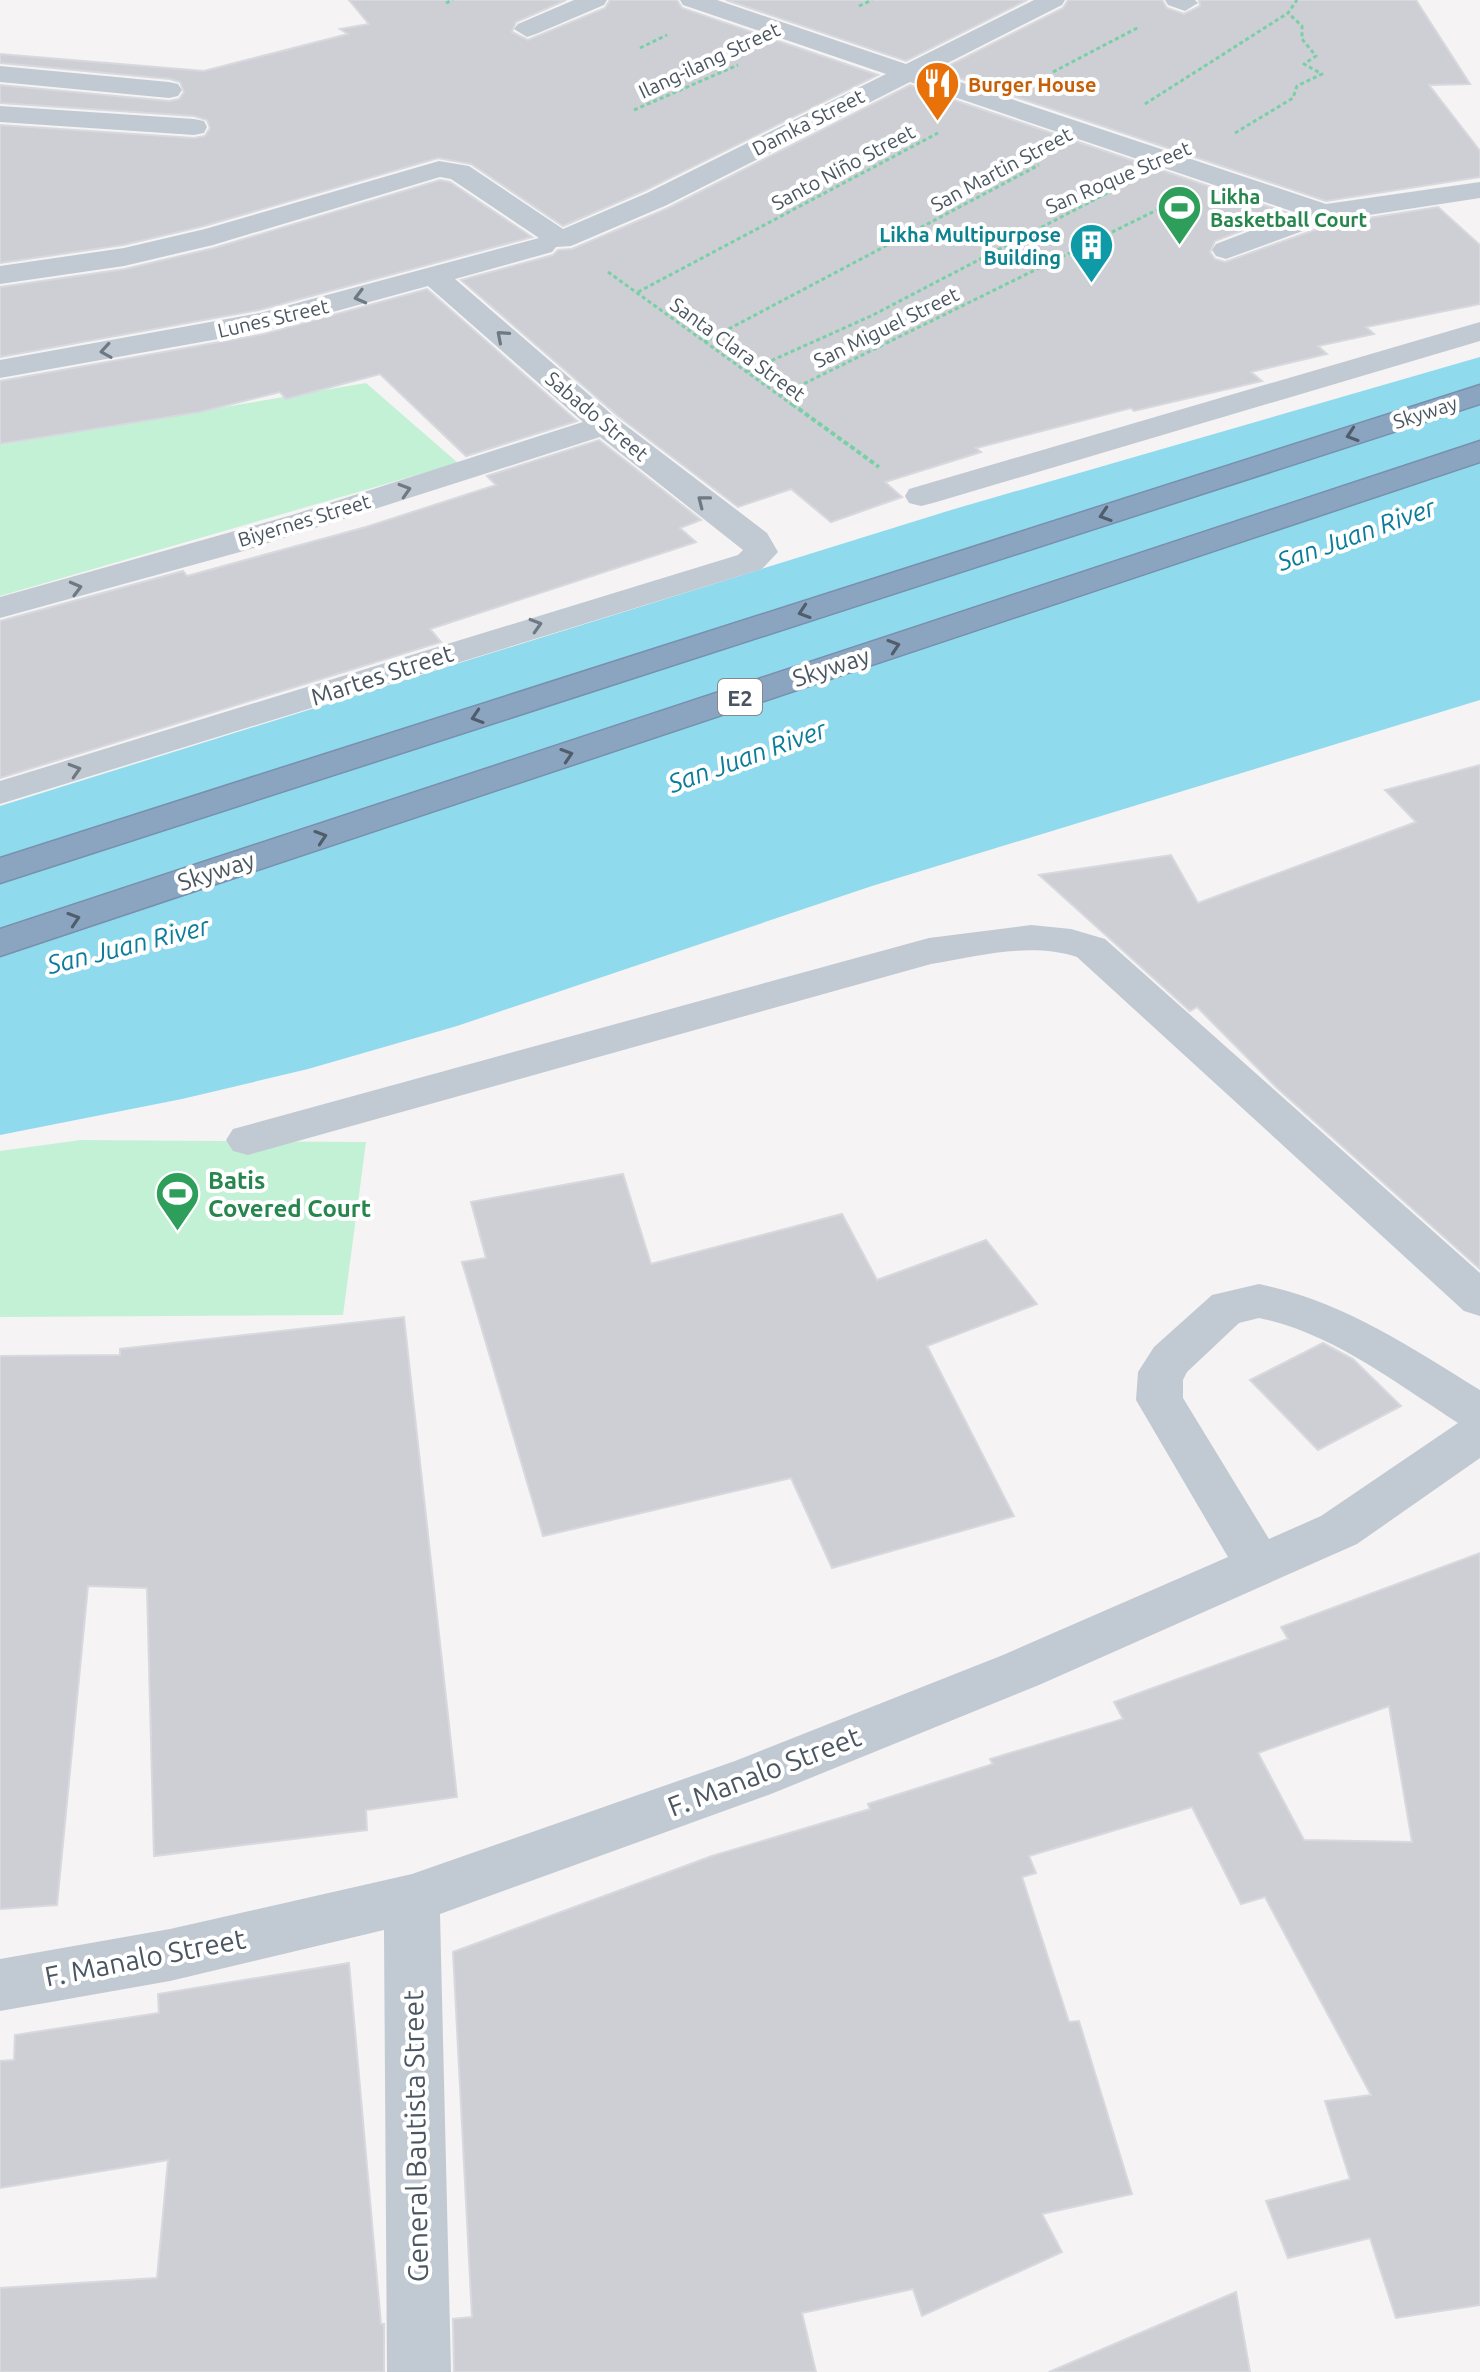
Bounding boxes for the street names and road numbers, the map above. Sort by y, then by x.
street label: Ilang-ilang Street [635,17,783,103]
street label: Damka Street [748,84,868,160]
street label: Santo Niño Street [767,119,919,214]
street label: San Martin Street [926,122,1076,216]
street label: San Roque Street [1042,136,1194,218]
street label: San Miguel Street [810,282,962,372]
street label: Santa Clara Street [666,292,810,406]
street label: Lunes Street [215,294,331,342]
street label: Sabado Street [541,367,653,466]
street label: Skyway [1390,391,1460,433]
street label: Biyernes Street [235,489,373,551]
street label: Martes Street [308,639,457,711]
street label: Skyway [789,642,873,692]
road number: E2 [718,679,762,715]
street label: Skyway [174,846,258,896]
street label: F. Manalo Street [663,1720,865,1822]
street label: F. Manalo Street [42,1922,248,1992]
street label: General Bautista Street [397,1990,433,2282]

